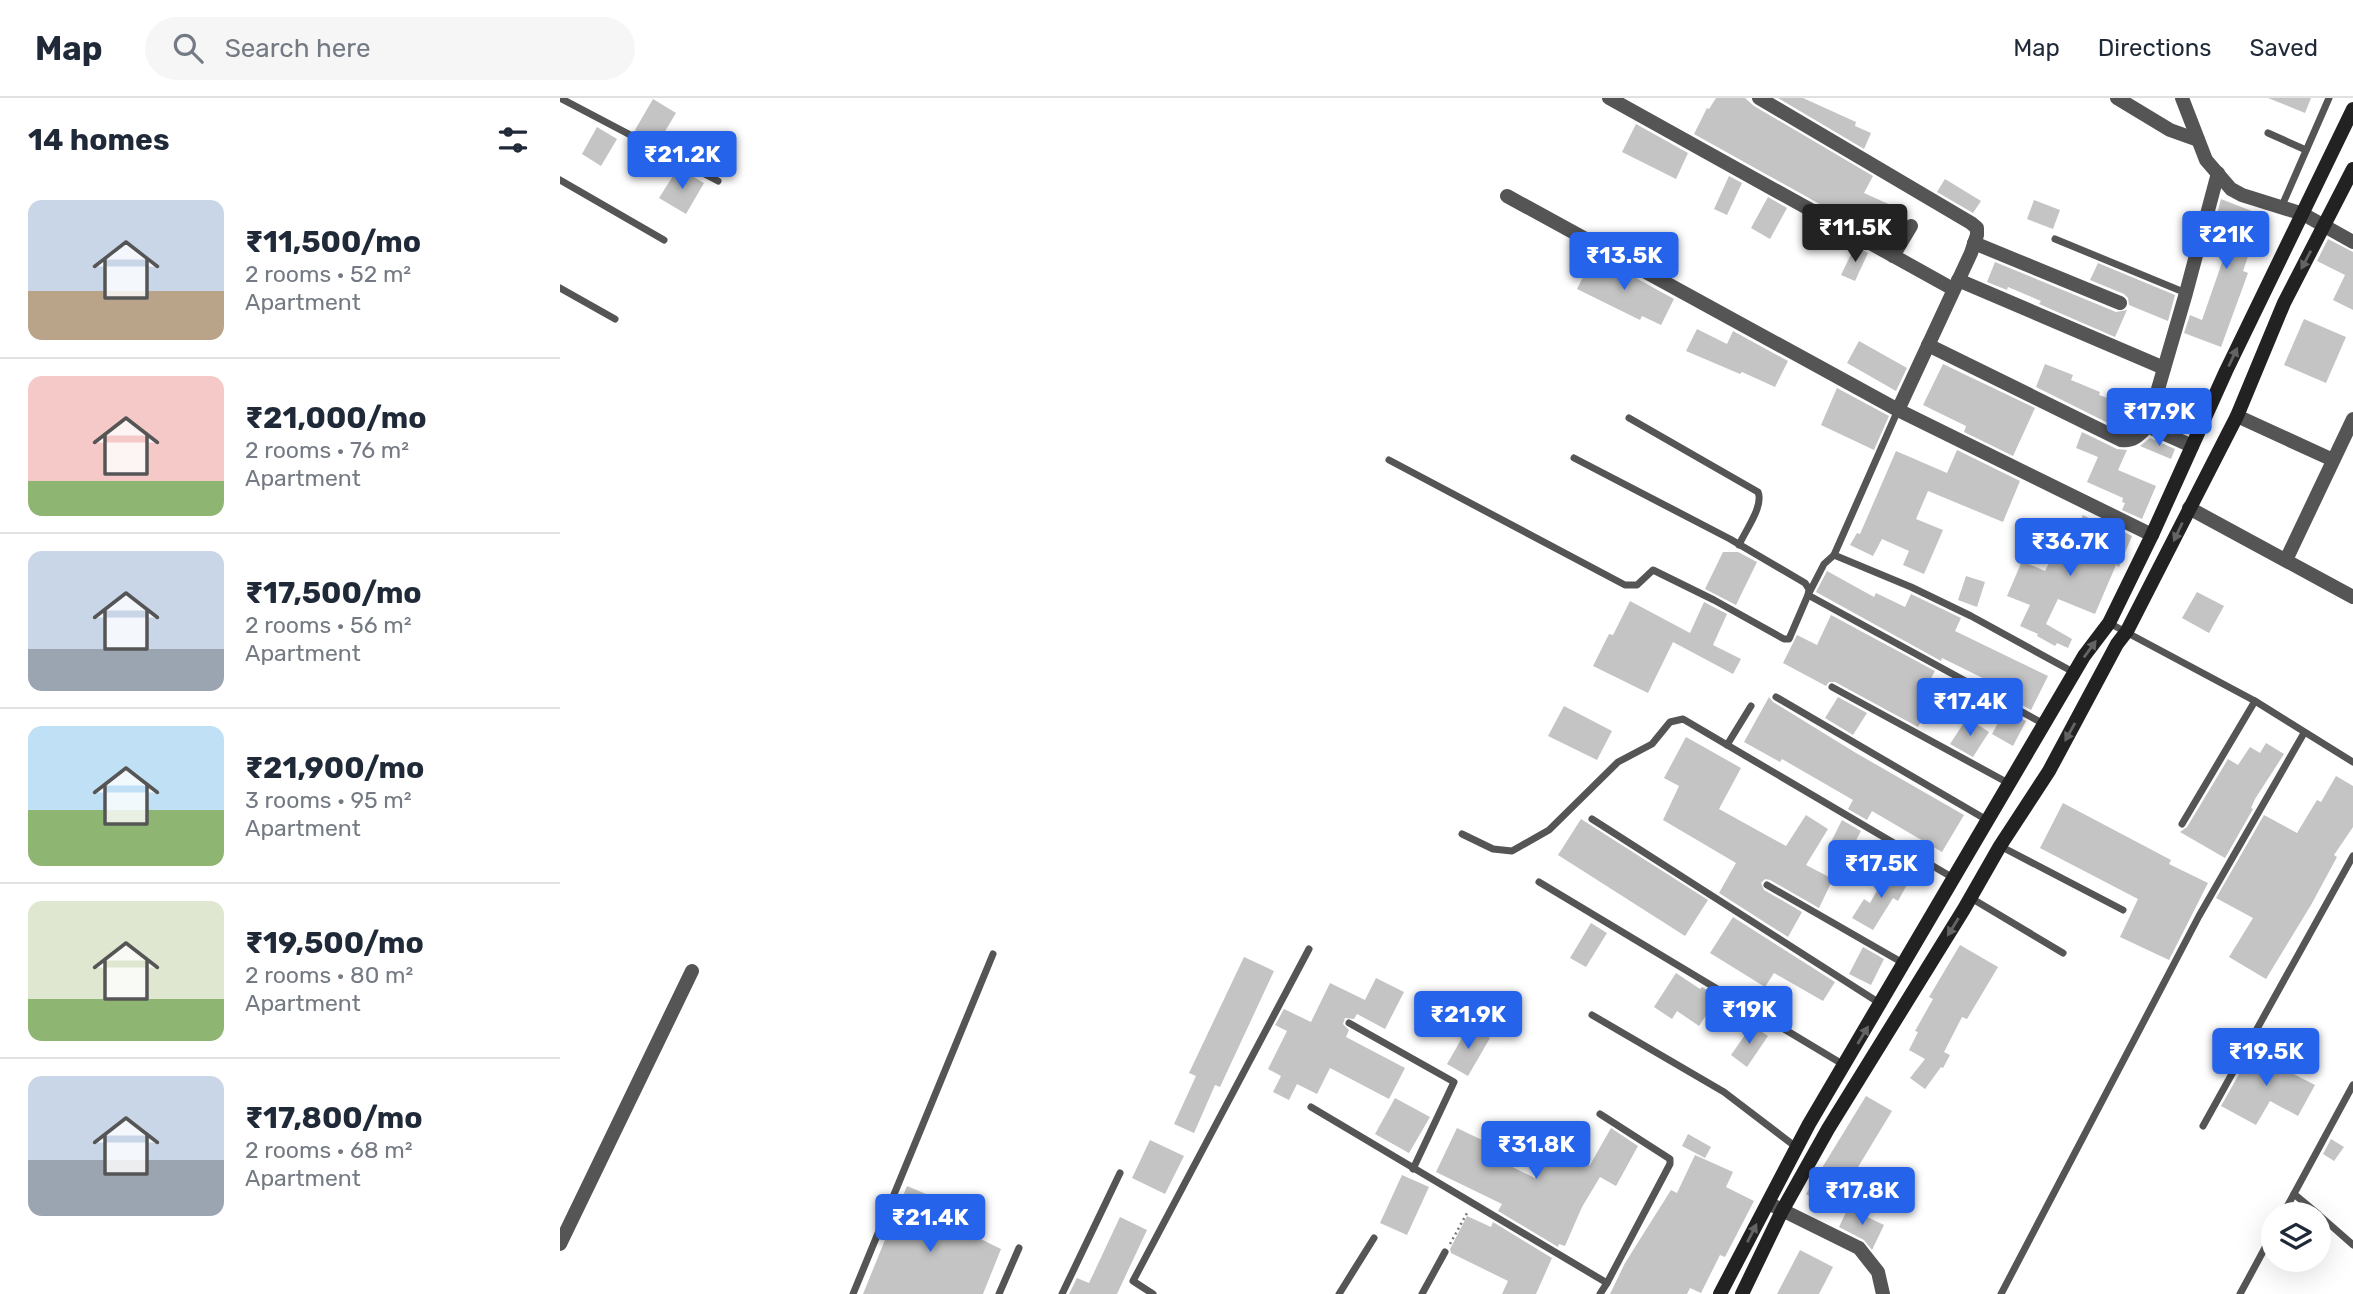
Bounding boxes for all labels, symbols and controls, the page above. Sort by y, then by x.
search box [145,17,635,80]
text: Map [35,29,103,68]
icon: search [169,29,207,67]
text: Search here [225,33,370,64]
text: Map [2013,34,2060,62]
text: Directions [2098,34,2211,62]
text: Saved [2249,34,2318,62]
icon: filters [494,121,532,159]
text: 14 homes [28,122,170,158]
pin: ₹21.2K [625,132,739,191]
text: ₹21.2K [644,140,720,168]
pin: ₹11.5K [1798,204,1912,264]
pin: ₹21K [2185,212,2267,271]
text: ₹11.5K [1818,213,1892,241]
text: ₹21K [2198,220,2254,248]
text: ₹11,500/mo [245,224,421,260]
icon: home [84,228,168,312]
pin: ₹13.5K [1567,232,1681,292]
text: ₹13.5K [1585,241,1663,269]
one-way arrow [2301,250,2312,270]
text: 2 rooms · 52 m² [245,260,411,288]
text: Apartment [245,288,361,316]
one-way arrow [2227,347,2239,367]
pin: ₹17.9K [2102,388,2216,448]
text: ₹17.9K [2123,397,2195,425]
text: ₹21,000/mo [245,400,427,436]
icon: home [84,404,168,488]
text: 2 rooms · 76 m² [245,436,409,464]
text: Apartment [245,464,361,492]
pin: ₹36.7K [2013,518,2127,578]
one-way arrow [2172,522,2183,542]
text: ₹36.7K [2031,527,2109,555]
text: ₹17,500/mo [245,575,422,611]
icon: home [84,579,168,663]
text: 2 rooms · 56 m² [245,611,412,639]
text: Apartment [245,639,361,667]
one-way arrow [2083,640,2097,658]
pin: ₹17.4K [1913,678,2027,738]
text: ₹17.4K [1933,687,2007,715]
one-way arrow [2064,722,2076,742]
text: ₹21,900/mo [245,750,424,786]
icon: home [84,754,168,838]
text: 3 rooms · 95 m² [245,786,412,814]
text: Apartment [245,814,361,842]
pin: ₹17.5K [1824,840,1938,900]
text: ₹17.5K [1844,849,1918,877]
one-way arrow [1947,918,1959,937]
text: ₹19,500/mo [245,925,424,961]
icon: home [84,929,168,1013]
text: 2 rooms · 80 m² [245,961,413,989]
pin: ₹19K [1708,986,1790,1046]
text: Apartment [245,989,361,1017]
pin: ₹21.9K [1411,992,1525,1051]
text: ₹19K [1721,995,1777,1023]
text: ₹21.9K [1430,1000,1506,1028]
one-way arrow [1857,1026,1869,1045]
pin: ₹19.5K [2209,1028,2323,1088]
text: ₹19.5K [2228,1037,2304,1065]
text: ₹17,800/mo [245,1100,423,1136]
icon: home [84,1104,168,1188]
pin: ₹31.8K [1479,1122,1593,1181]
text: ₹31.8K [1497,1130,1575,1158]
text: 2 rooms · 68 m² [245,1136,413,1164]
text: Apartment [245,1164,361,1192]
pin: ₹17.8K [1805,1168,1919,1227]
text: ₹17.8K [1825,1176,1899,1204]
pin: ₹21.4K [873,1194,987,1254]
map controls [2261,1202,2331,1272]
button: layers [2261,1202,2331,1272]
text: ₹21.4K [891,1203,969,1231]
one-way arrow [1745,1223,1757,1243]

